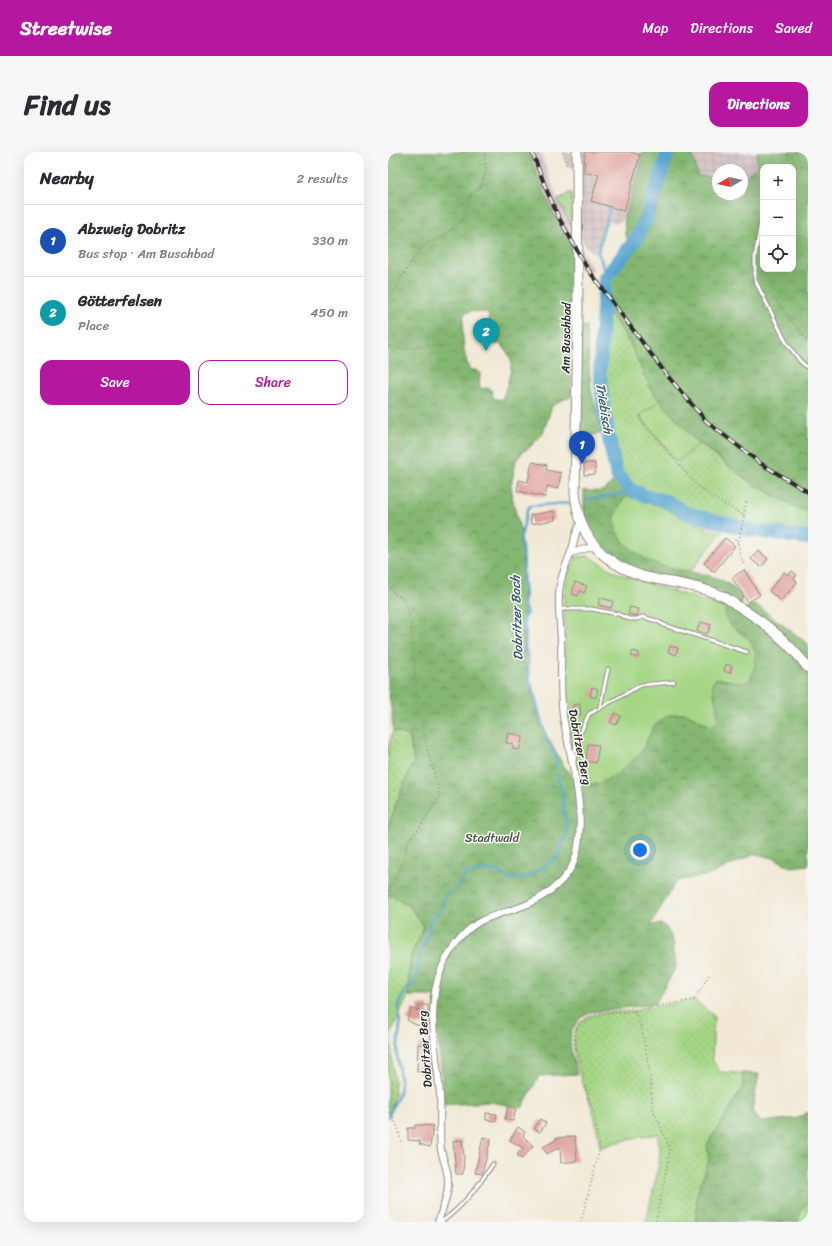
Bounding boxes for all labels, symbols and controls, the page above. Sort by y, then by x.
text: Streetwise [20,12,112,45]
text: Map [642,16,668,41]
text: Directions [690,16,753,41]
text: Saved [775,16,812,41]
text: Find us [24,80,111,129]
button: Directions [709,82,808,127]
text: Nearby [40,163,94,193]
north arrow [712,164,748,200]
map controls [760,164,796,272]
button: + [760,164,796,200]
text: 2 results [297,167,348,190]
button: − [760,200,796,236]
text: Abzweig Dobritz [78,216,185,242]
text: 1 [50,229,56,252]
text: 330 m [312,229,348,252]
button: locate [760,236,796,272]
text: Bus stop · Am Buschbad [78,242,214,265]
text: Götterfelsen [78,288,162,314]
text: 2 [49,301,57,324]
text: 450 m [310,301,348,324]
street label: Am Buschbad [554,302,578,375]
text: Place [78,314,109,337]
pin: 2 [473,318,499,351]
button: Save [40,360,190,405]
button: Share [198,360,348,405]
water label: Triebisch [589,381,620,436]
pin: 1 [569,431,595,464]
water label: Dobritzer Bach [503,574,529,661]
street label: Dobritzer Berg [562,707,598,787]
park label: Stadtwald [465,827,520,849]
your location [630,840,650,860]
street label: Dobritzer Berg [411,1010,439,1088]

